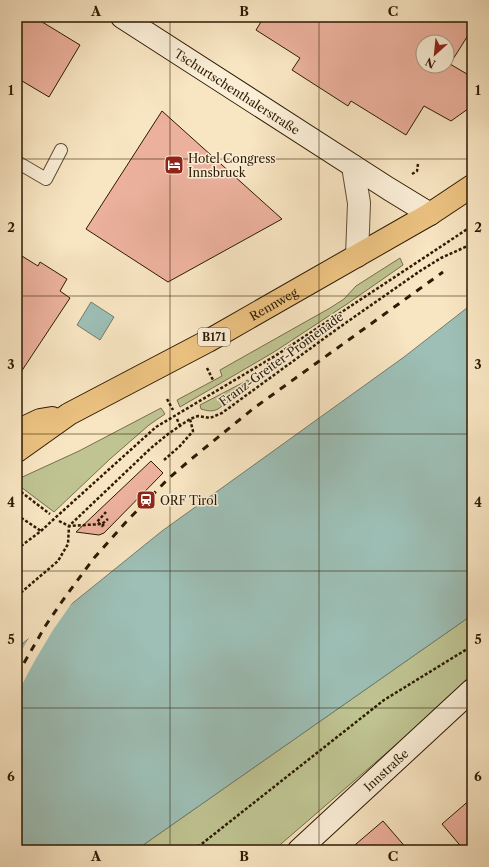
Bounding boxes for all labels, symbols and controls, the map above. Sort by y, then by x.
text: A [90,3,102,19]
text: B [239,3,249,19]
text: C [388,3,398,19]
north arrow [415,34,455,74]
street label: Tschurtschenthalerstraße [172,45,303,137]
text: N [423,54,438,71]
text: 1 [8,82,14,98]
text: 1 [475,82,481,98]
place label: Hotel Congress Innsbruck [188,151,276,180]
hotel icon: Hotel Congress Innsbruck [163,154,185,176]
text: 2 [7,219,15,235]
text: 2 [474,219,482,235]
street label: Rennweg [247,284,300,323]
street label: Franz-Greiter-Promenade [216,309,346,409]
road number: B171 [198,328,230,346]
text: 3 [7,356,15,372]
text: 3 [474,356,482,372]
station icon: ORF Tirol [135,489,157,511]
place label: ORF Tirol [160,493,218,508]
text: 4 [7,494,15,510]
text: 4 [474,494,482,510]
text: 5 [7,631,15,647]
text: 5 [474,631,482,647]
street label: Innstraße [360,745,411,794]
text: 6 [7,768,15,784]
text: 6 [474,768,482,784]
text: A [90,848,102,864]
text: B [239,848,249,864]
text: C [388,848,398,864]

